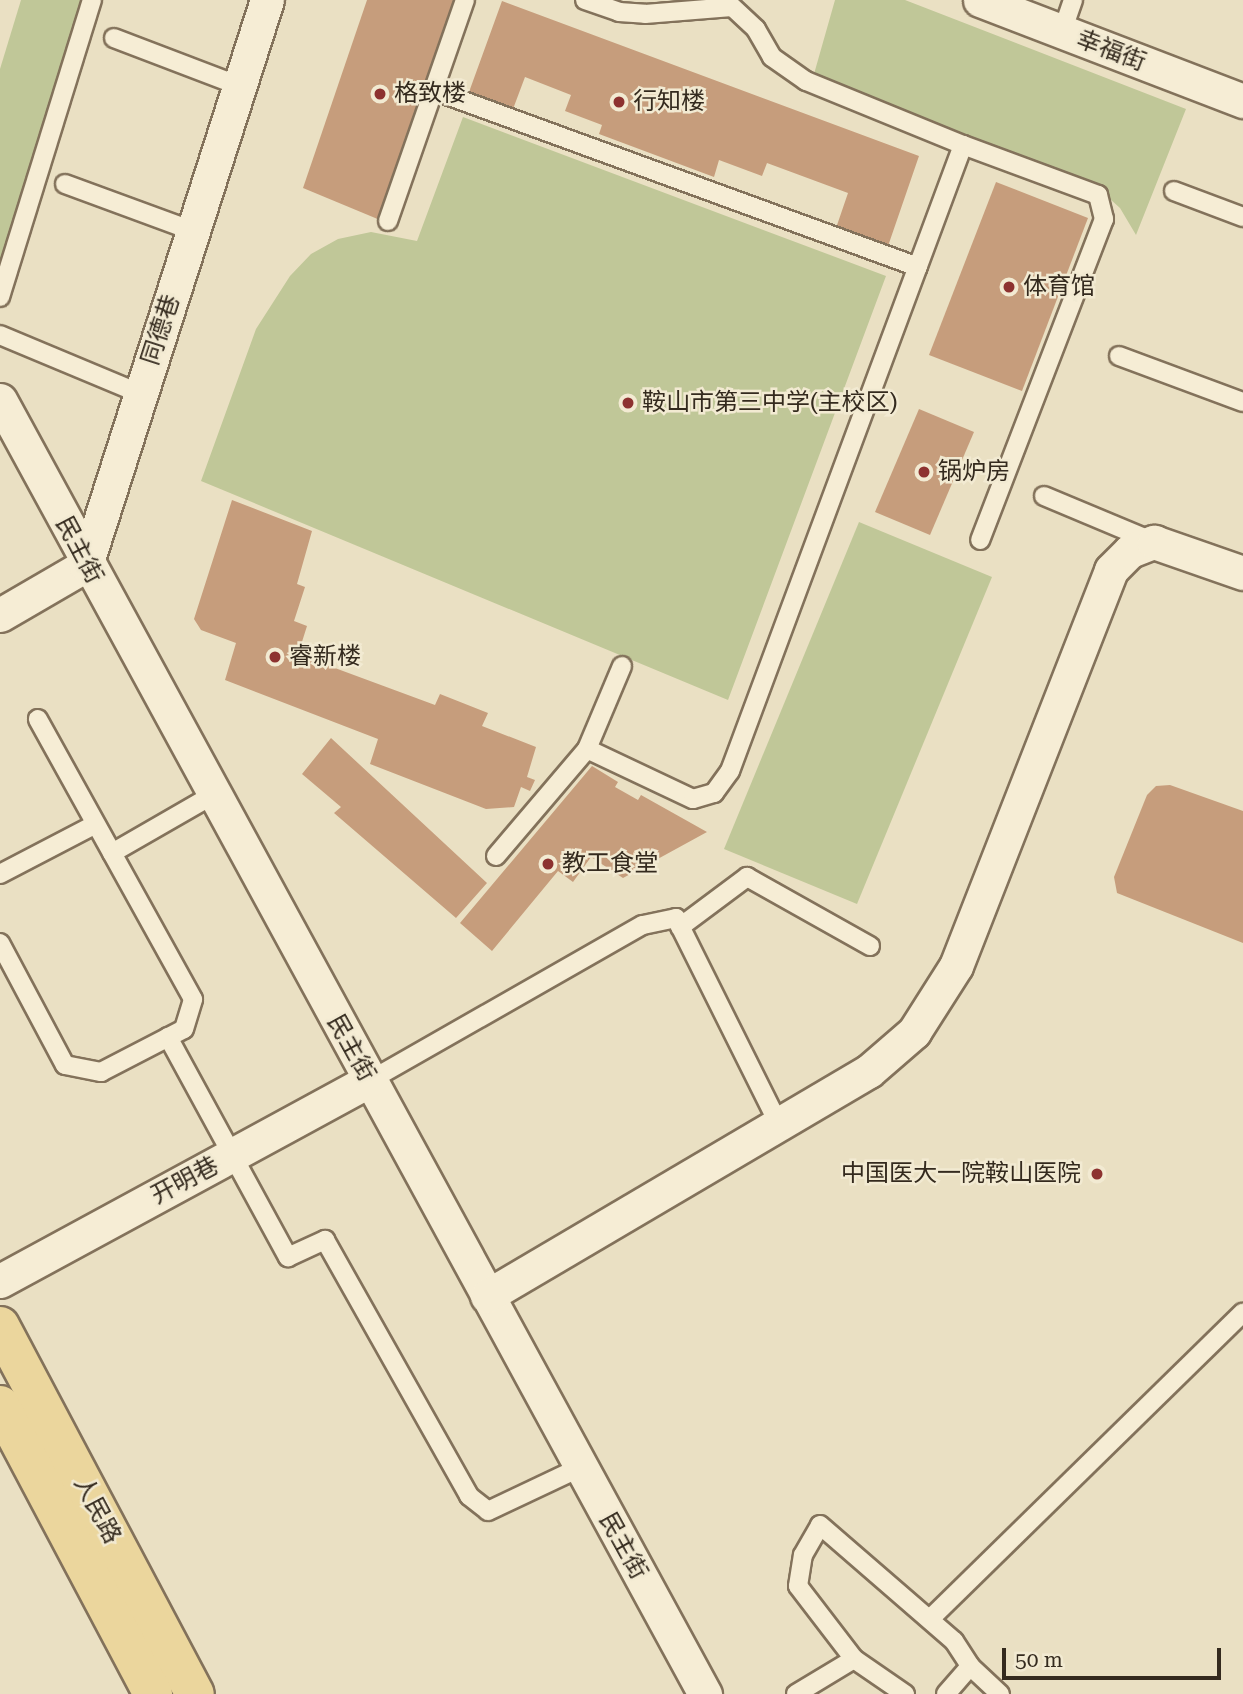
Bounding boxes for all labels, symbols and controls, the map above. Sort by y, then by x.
street label: 幸福街 [1072,25,1150,77]
place label: 格致楼 [394,80,466,108]
marker: 格致楼 [372,86,388,102]
place label: 行知楼 [633,88,705,116]
marker: 行知楼 [611,94,627,110]
place label: 体育馆 [1023,273,1095,301]
marker: 体育馆 [1001,279,1017,295]
street label: 同德巷 [136,291,186,369]
place label: 鞍山市第三中学(主校区) [642,389,898,417]
marker: 鞍山市第三中学(主校区) [620,395,636,411]
place label: 锅炉房 [938,458,1010,486]
marker: 锅炉房 [916,464,932,480]
street label: 民主街 [49,511,109,589]
place label: 睿新楼 [289,643,361,671]
marker: 睿新楼 [267,649,283,665]
place label: 教工食堂 [562,850,658,878]
marker: 教工食堂 [540,856,556,872]
street label: 民主街 [321,1010,381,1086]
street label: 开明巷 [146,1151,224,1211]
place label: 中国医大一院鞍山医院 [841,1160,1081,1188]
marker: 中国医大一院鞍山医院 [1087,1164,1107,1184]
street label: 人民路 [67,1471,127,1549]
street label: 民主街 [593,1508,653,1584]
scale bar [1005,1634,1224,1678]
text: 50 m [1015,1648,1063,1672]

